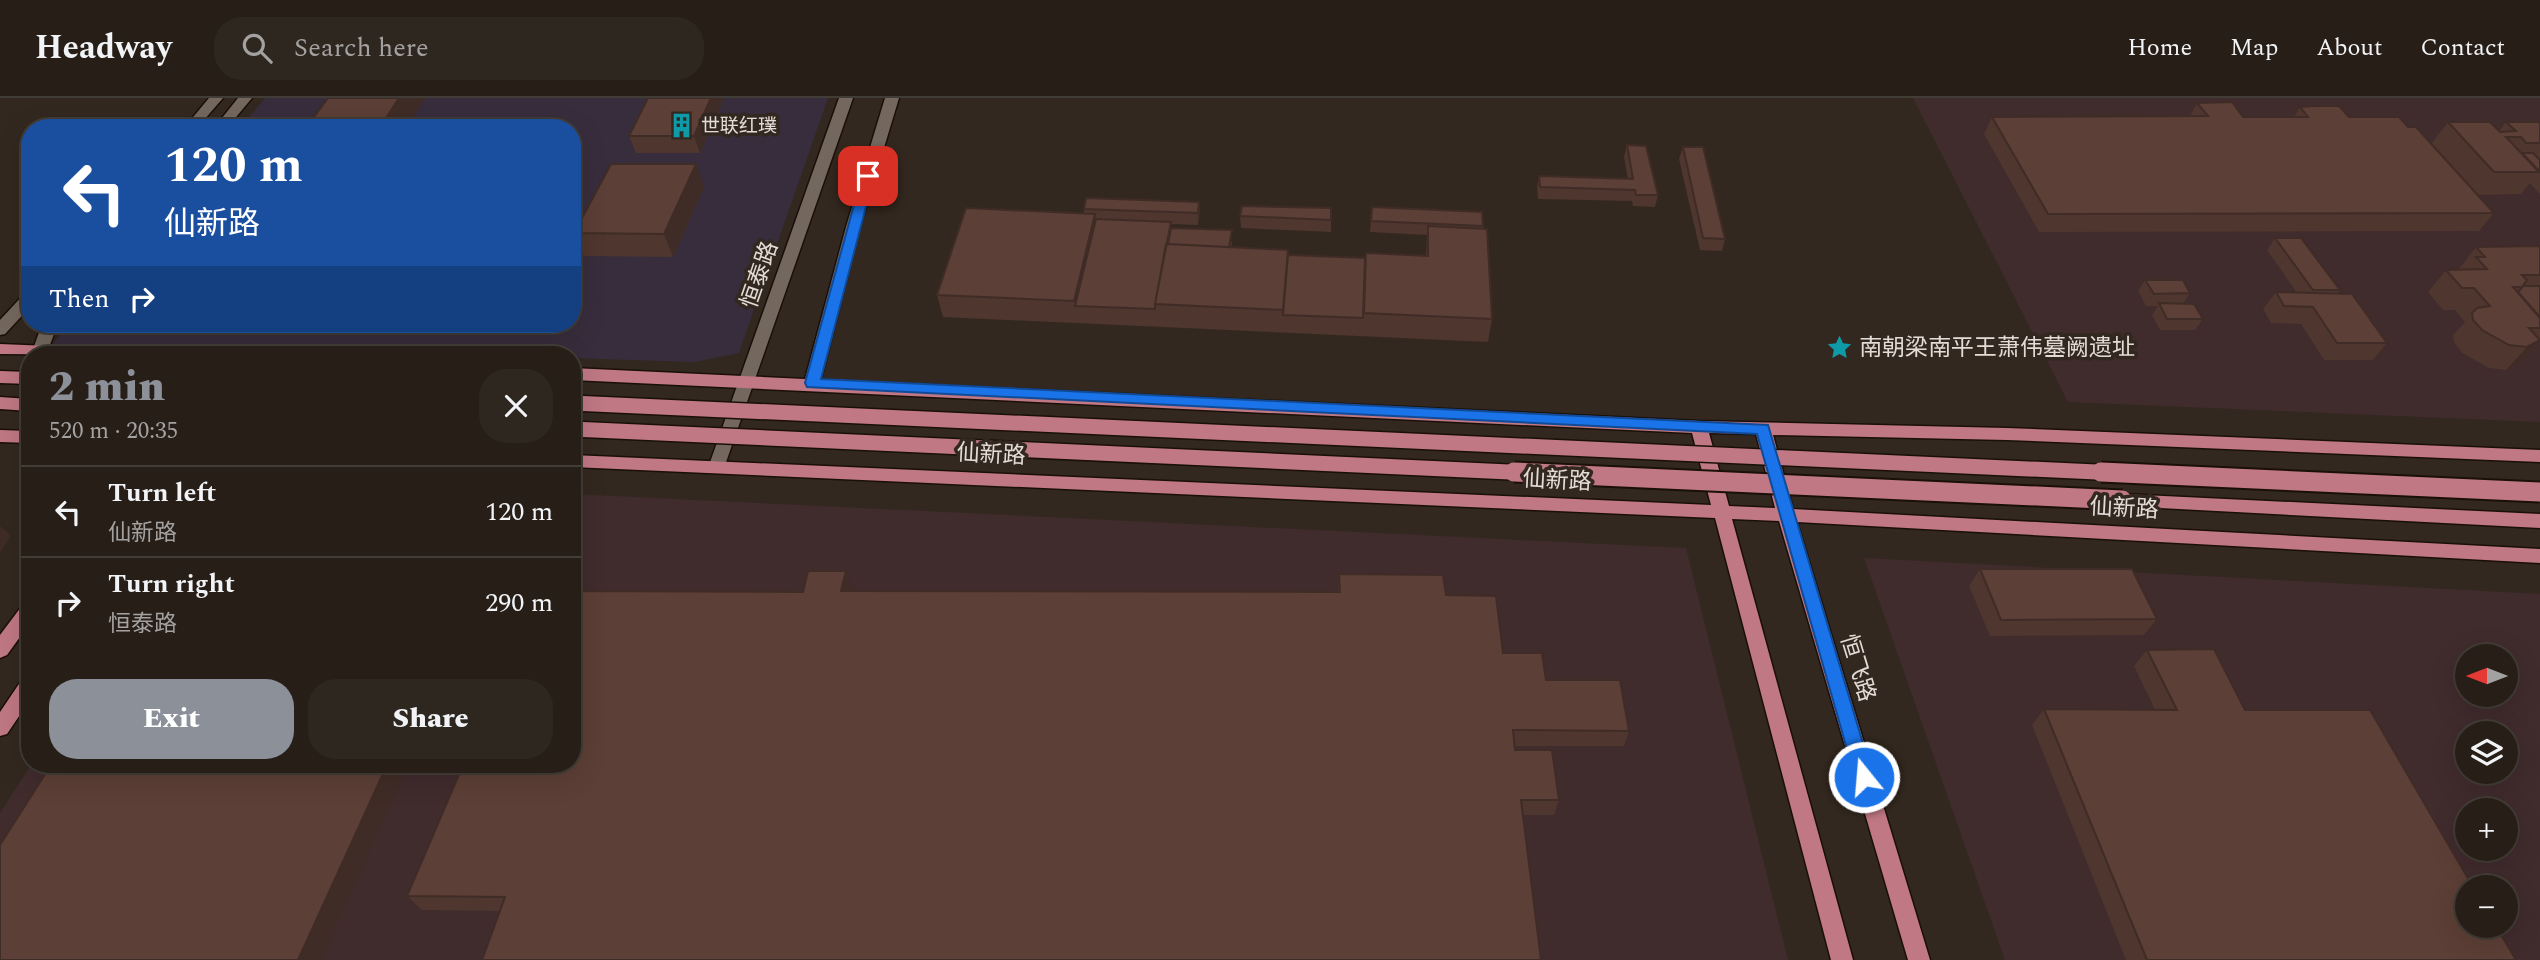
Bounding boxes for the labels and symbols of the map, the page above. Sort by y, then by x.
building icon: 世联红璞 [667,112,695,140]
place label: 世联红璞 [701,112,777,141]
pin [838,146,898,206]
street label: 恒泰路 [732,237,788,313]
place label: 南朝梁南平王萧伟墓阙遗址 [1859,331,2135,366]
place icon: 南朝梁南平王萧伟墓阙遗址 [1825,334,1853,362]
street label: 仙新路 [956,436,1026,474]
street label: 仙新路 [1522,462,1592,500]
street label: 仙新路 [2089,490,2159,528]
street label: 恒飞路 [1830,630,1884,706]
north arrow [2455,644,2518,707]
position arrow [1827,740,1901,814]

